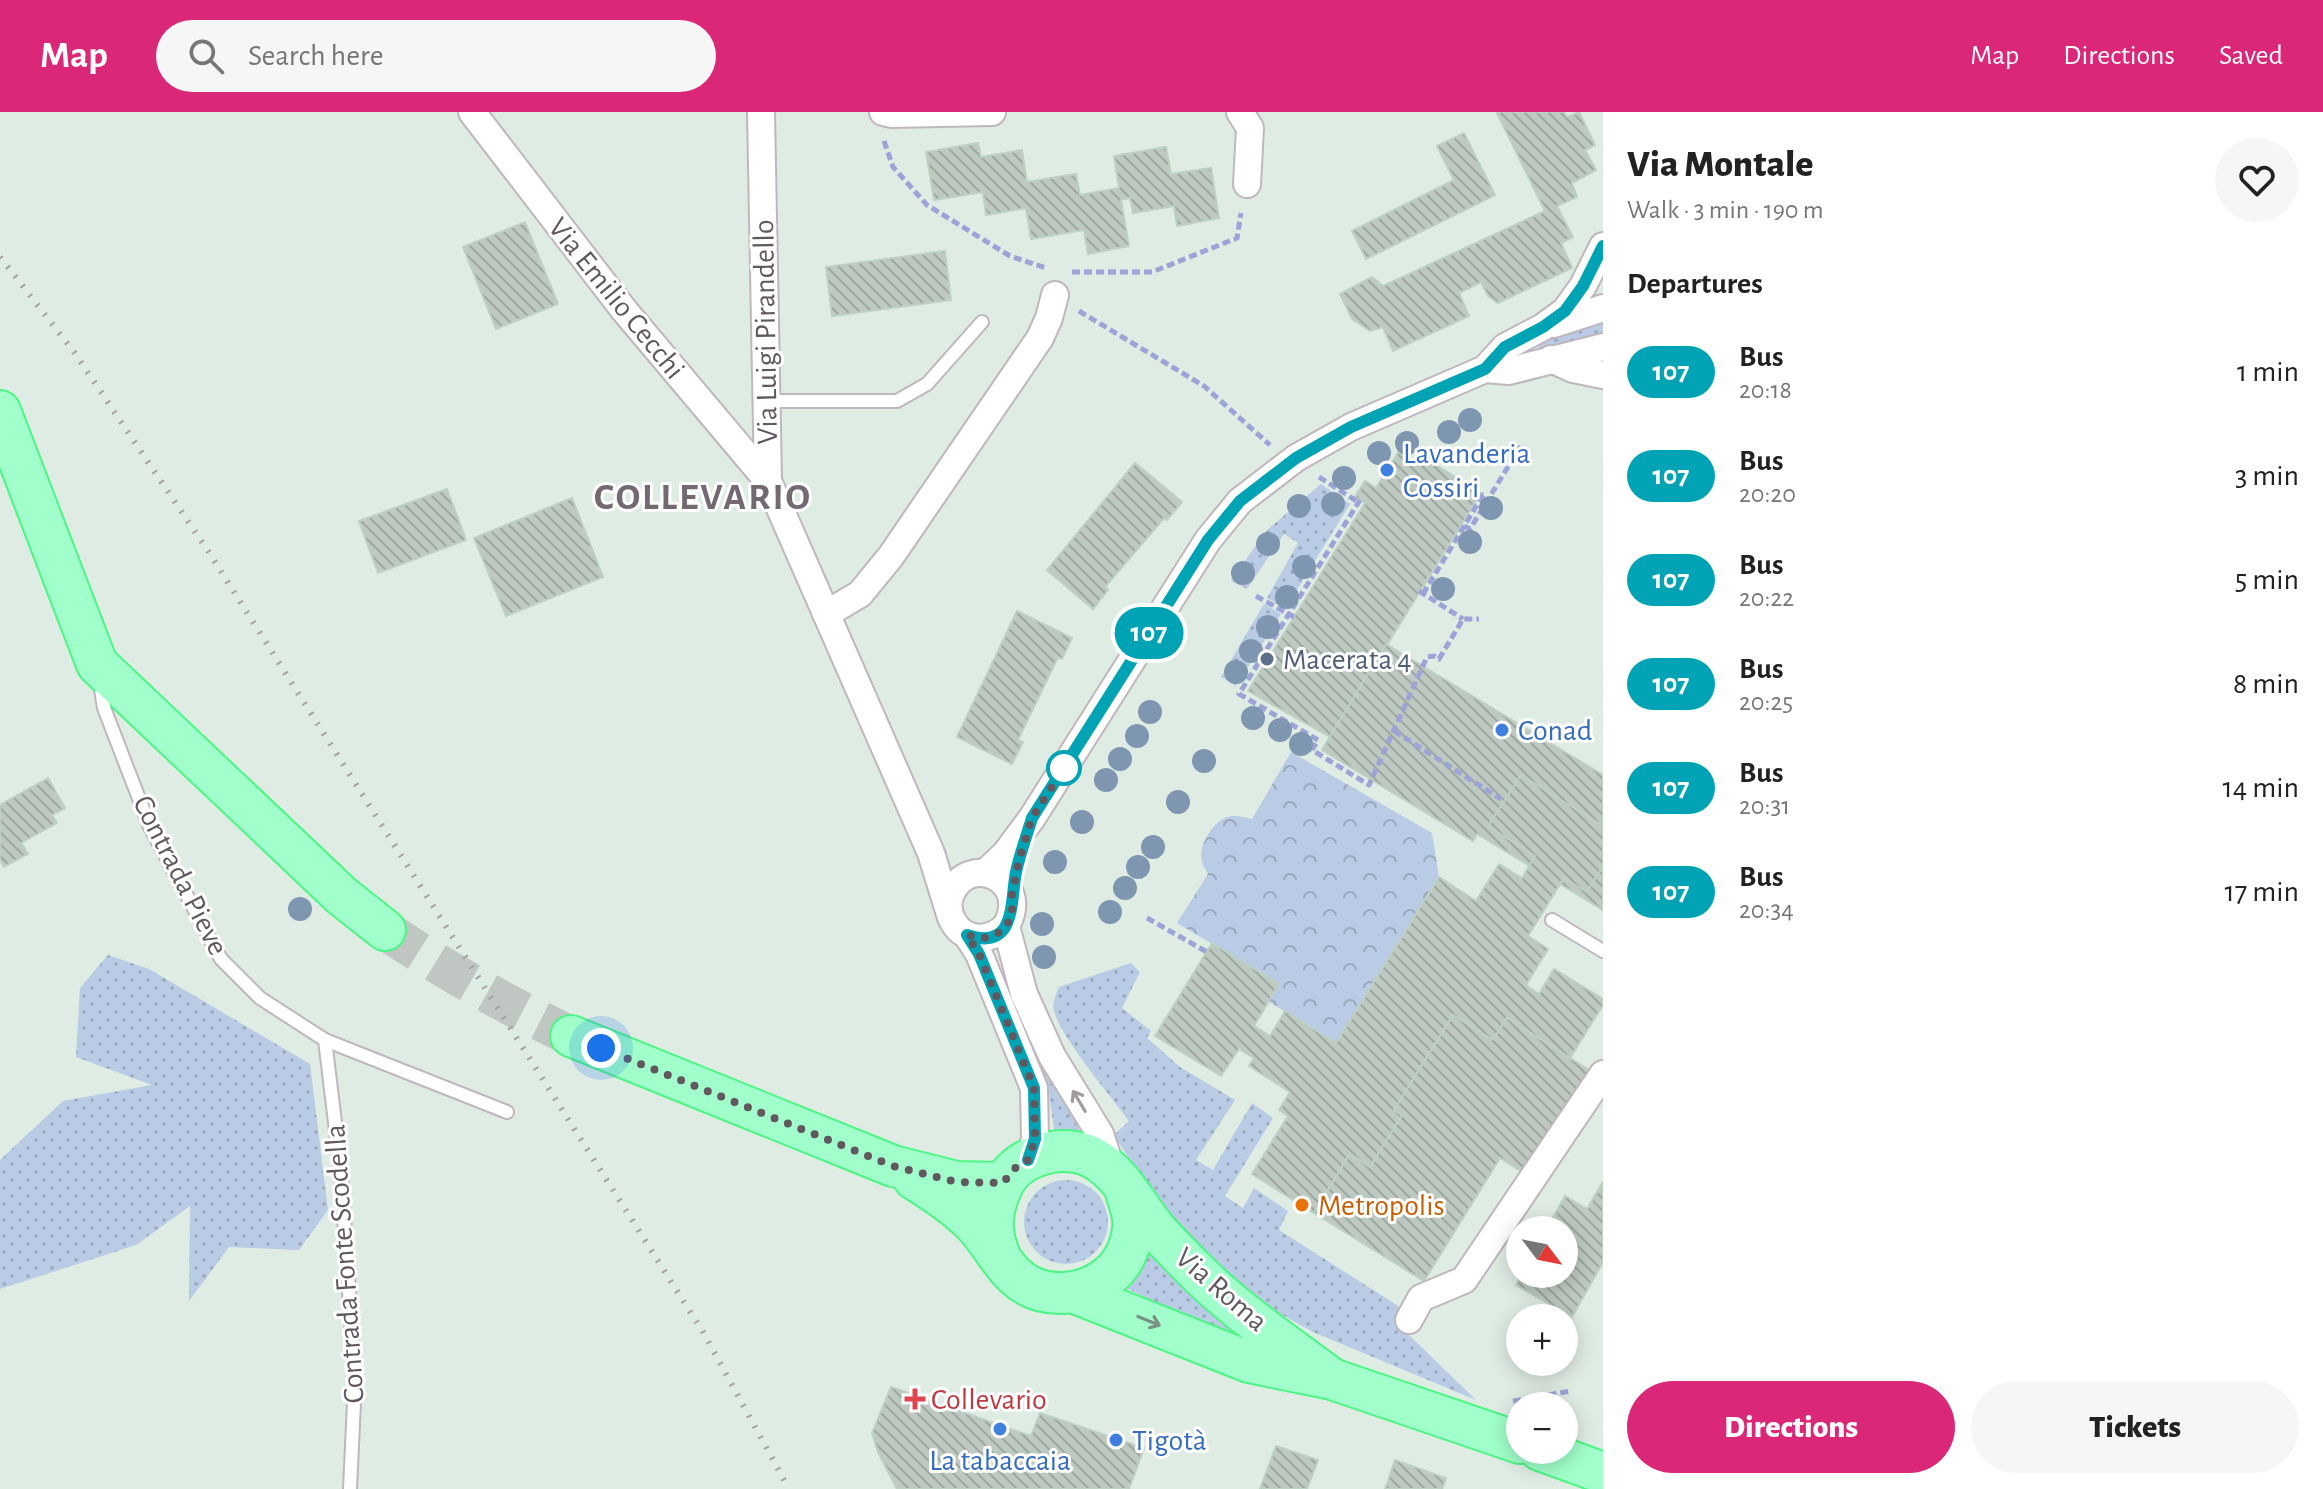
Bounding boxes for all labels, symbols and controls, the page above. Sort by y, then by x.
search box [156,20,716,92]
icon: search [184,34,228,78]
text: Map [40,37,108,75]
text: Search here [248,41,384,71]
text: Map [1970,42,2019,70]
text: Directions [2063,42,2175,70]
text: Saved [2219,42,2283,70]
button: heart [2215,138,2299,222]
text: Via Montale [1627,146,1813,184]
text: Walk · 3 min · 190 m [1627,197,1824,223]
street label: Via Emilio Cecchi [542,212,690,385]
street label: Via Luigi Pirandello [749,219,783,445]
text: Departures [1627,269,1763,299]
text: Bus [1739,342,1784,372]
text: 1 min [2237,357,2299,387]
text: 107 [1653,358,1689,386]
text: 20:18 [1739,377,1792,403]
place label: Lavanderia Cossiri [1403,439,1530,503]
text: Bus [1739,446,1784,476]
marker: Lavanderia Cossiri [1378,461,1396,479]
text: 3 min [2235,461,2299,491]
text: 107 [1653,462,1689,490]
district label: COLLEVARIO [594,479,812,517]
text: 20:20 [1739,481,1796,507]
text: Bus [1739,550,1784,580]
text: 5 min [2235,565,2299,595]
text: 107 [1653,566,1689,594]
text: 20:22 [1739,585,1794,611]
line badge: 107 [1103,607,1195,659]
text: 107 [1131,619,1167,647]
place label: Macerata 4 [1283,645,1412,675]
marker: Macerata 4 [1258,650,1276,668]
text: Bus [1739,654,1784,684]
text: 8 min [2233,669,2299,699]
text: 107 [1653,670,1689,698]
text: 20:25 [1739,689,1793,715]
place label: Conad [1518,716,1592,746]
marker: Conad [1493,721,1511,739]
unlabelled marker [1047,751,1081,785]
text: Bus [1739,758,1784,788]
text: 14 min [2223,773,2299,803]
text: 107 [1653,774,1689,802]
street label: Contrada Pieve [127,791,233,960]
text: 20:31 [1739,793,1790,819]
text: Bus [1739,862,1784,892]
text: 17 min [2224,877,2299,907]
text: 107 [1653,878,1689,906]
text: 20:34 [1739,897,1794,923]
your location [581,1028,621,1068]
one-way arrow [1071,1090,1087,1113]
street label: Contrada Fonte Scodella [320,1123,370,1405]
place label: Metropolis [1318,1191,1445,1221]
marker: Metropolis [1293,1196,1311,1214]
north arrow [1506,1216,1578,1288]
map controls [1506,1216,1578,1464]
street label: Via Roma [1170,1242,1273,1337]
button: + [1506,1304,1578,1376]
one-way arrow [1136,1315,1161,1329]
button: Directions [1627,1381,1955,1473]
button: Tickets [1971,1381,2299,1473]
place label: Collevario [931,1385,1047,1415]
marker: Collevario [906,1390,924,1408]
button: − [1506,1392,1578,1464]
marker: La tabaccaia [991,1420,1009,1438]
place label: Tigotà [1132,1426,1207,1456]
marker: Tigotà [1107,1431,1125,1449]
place label: La tabaccaia [929,1446,1071,1476]

